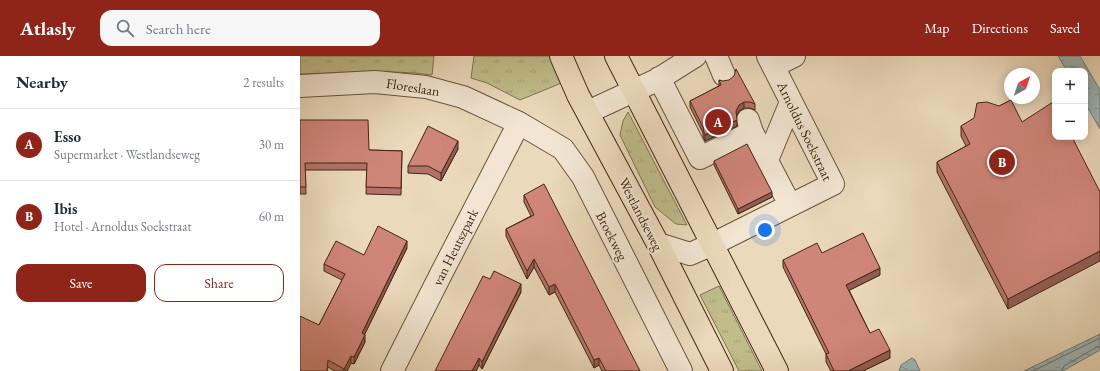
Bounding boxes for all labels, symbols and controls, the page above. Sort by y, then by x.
search box [100,10,380,46]
text: Atlasly [20,16,76,41]
icon: search [114,17,136,39]
text: Search here [146,19,211,38]
text: Map [924,19,950,37]
text: Directions [972,19,1028,37]
text: Saved [1050,19,1080,37]
north arrow [1004,68,1040,104]
map controls [1052,68,1088,140]
button: + [1052,68,1088,104]
text: Nearby [16,71,68,93]
text: 2 results [243,74,284,91]
street label: Floreslaan [385,74,442,100]
street label: Arnoldus Soekstraat [773,78,837,184]
button: − [1052,104,1088,140]
pin: A [705,107,731,137]
text: Esso [54,127,81,146]
text: A [24,136,34,153]
text: 30 m [259,136,284,153]
text: Supermarket · Westlandseweg [54,146,200,163]
pin: B [989,147,1015,177]
street label: Westlandseweg [615,174,668,255]
text: Ibis [54,199,77,218]
street label: van Heutszpark [428,205,482,288]
text: B [25,208,33,225]
text: 60 m [259,208,284,225]
street label: Broekweg [592,208,632,264]
text: Hotel · Arnoldus Soekstraat [54,218,192,235]
your location [755,220,775,240]
button: Save [16,264,146,302]
button: Share [154,264,284,302]

